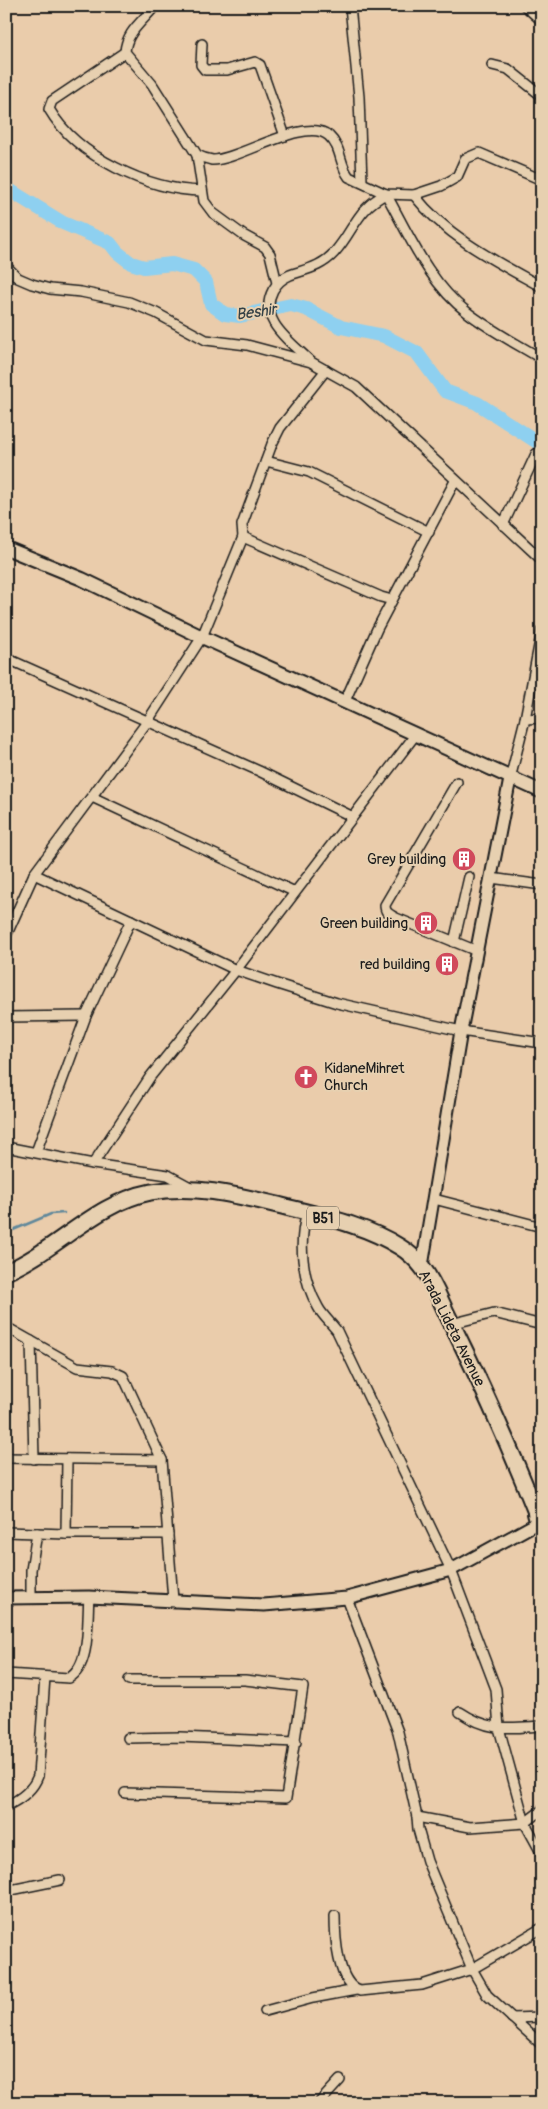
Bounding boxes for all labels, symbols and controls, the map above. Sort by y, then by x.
water label: Beshir [235,299,280,325]
building icon: Grey building [451,846,477,872]
place label: Grey building [367,850,446,869]
building icon: Green building [413,910,439,936]
place label: Green building [320,914,408,933]
building icon: red building [434,951,460,977]
place label: red building [360,955,430,974]
place label: KidaneMihret Church [324,1059,405,1095]
church icon: KidaneMihret Church [293,1064,319,1090]
road number: B51 [307,1206,339,1230]
street label: Arada Lideta Avenue [414,1267,489,1390]

